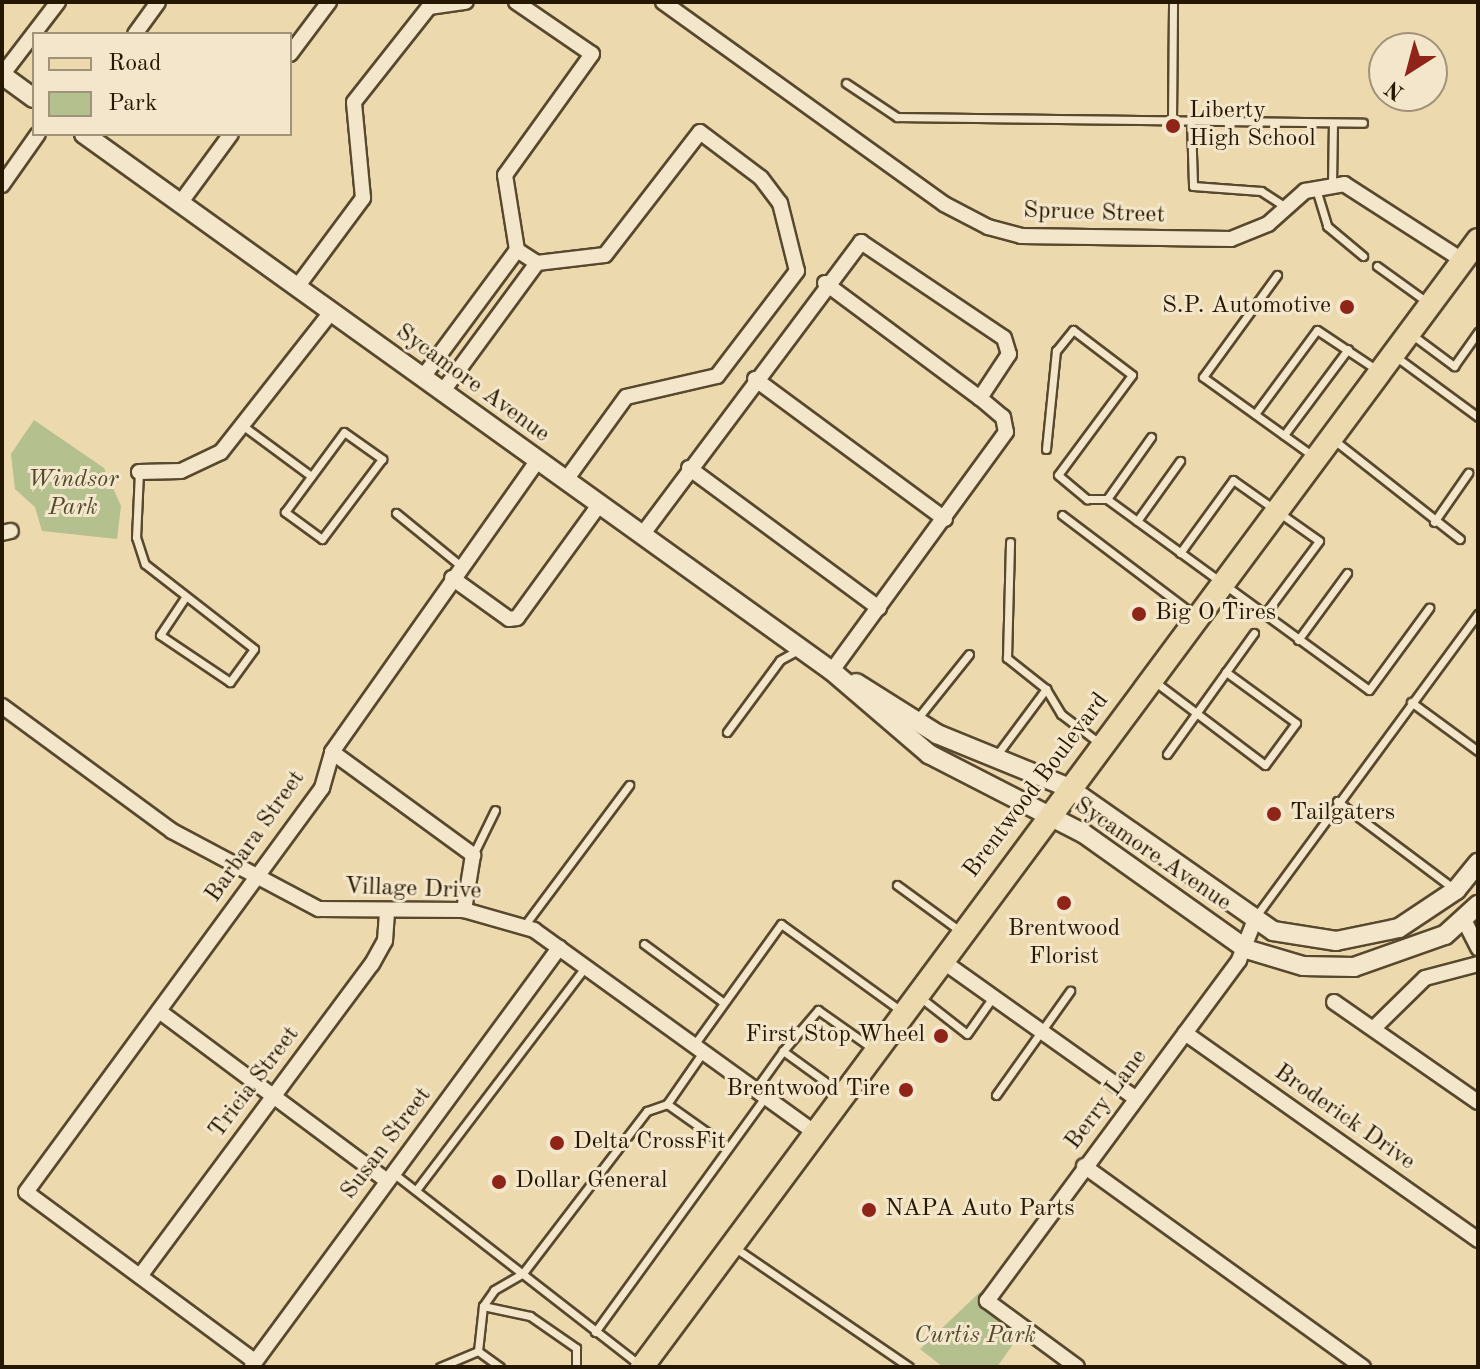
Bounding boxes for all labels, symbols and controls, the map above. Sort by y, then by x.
legend [32,32,292,136]
north arrow [1368,32,1448,112]
text: Road [108,52,161,76]
text: N [1382,76,1408,104]
text: Park [108,92,157,116]
place label: Liberty High School [1189,98,1316,154]
marker: Liberty High School [1164,117,1182,135]
street label: Spruce Street [1023,197,1165,231]
place label: S.P. Automotive [1162,293,1331,321]
marker: S.P. Automotive [1338,298,1356,316]
street label: Sycamore Avenue [389,318,555,450]
park label: Windsor Park [27,467,119,523]
place label: Big O Tires [1155,600,1276,628]
marker: Big O Tires [1130,605,1148,623]
street label: Brentwood Boulevard [958,688,1116,884]
street label: Barbara Street [200,765,312,909]
street label: Sycamore Avenue [1068,792,1236,918]
place label: Tailgaters [1290,800,1395,828]
marker: Tailgaters [1265,805,1283,823]
street label: Village Drive [344,873,482,907]
marker: Brentwood Florist [1055,894,1073,912]
place label: Brentwood Florist [1008,916,1120,972]
street label: Tricia Street [204,1021,306,1145]
place label: First Stop Wheel [745,1022,925,1050]
marker: First Stop Wheel [932,1027,950,1045]
street label: Berry Lane [1060,1044,1154,1156]
street label: Broderick Drive [1268,1059,1420,1177]
place label: Brentwood Tire [726,1076,890,1104]
marker: Brentwood Tire [897,1081,915,1099]
street label: Susan Street [335,1082,439,1206]
place label: Delta CrossFit [573,1129,726,1157]
marker: Delta CrossFit [548,1134,566,1152]
place label: Dollar General [515,1168,667,1196]
marker: Dollar General [490,1173,508,1191]
place label: NAPA Auto Parts [885,1196,1075,1224]
marker: NAPA Auto Parts [860,1201,878,1219]
park label: Curtis Park [914,1323,1036,1351]

